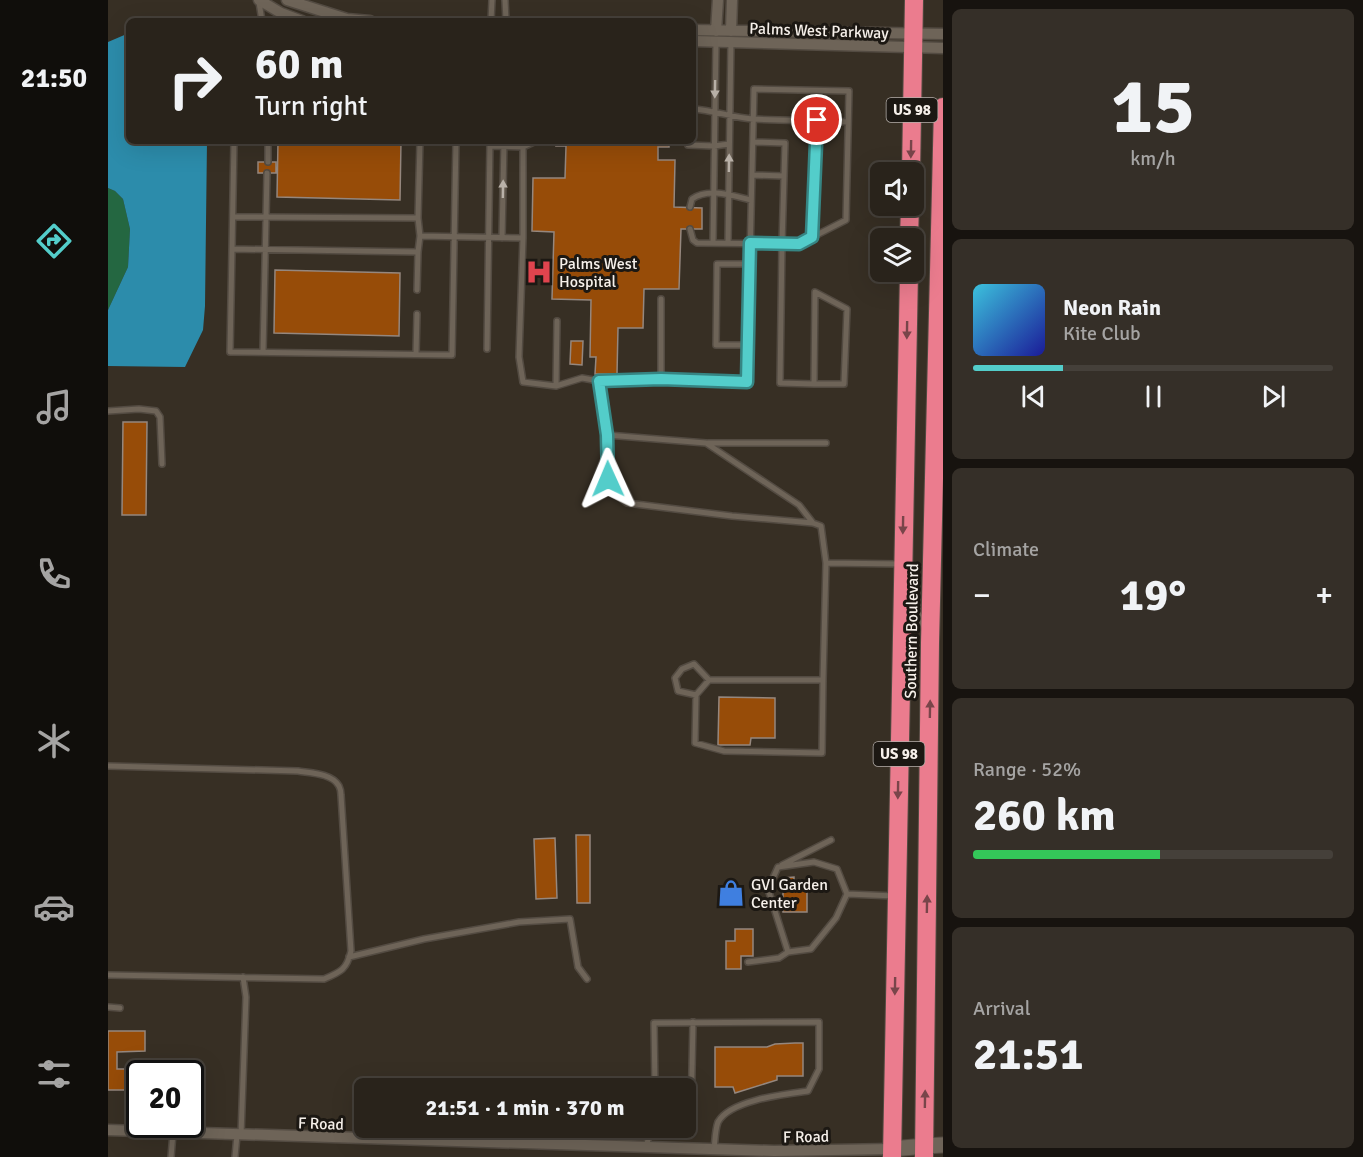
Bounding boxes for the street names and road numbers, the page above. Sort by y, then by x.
street label: Palms West Parkway [749,19,890,43]
road number: US 98 [886,98,938,122]
street label: Southern Boulevard [901,563,923,699]
road number: US 98 [874,742,924,766]
street label: F Road [298,1113,344,1135]
street label: F Road [783,1127,829,1147]

